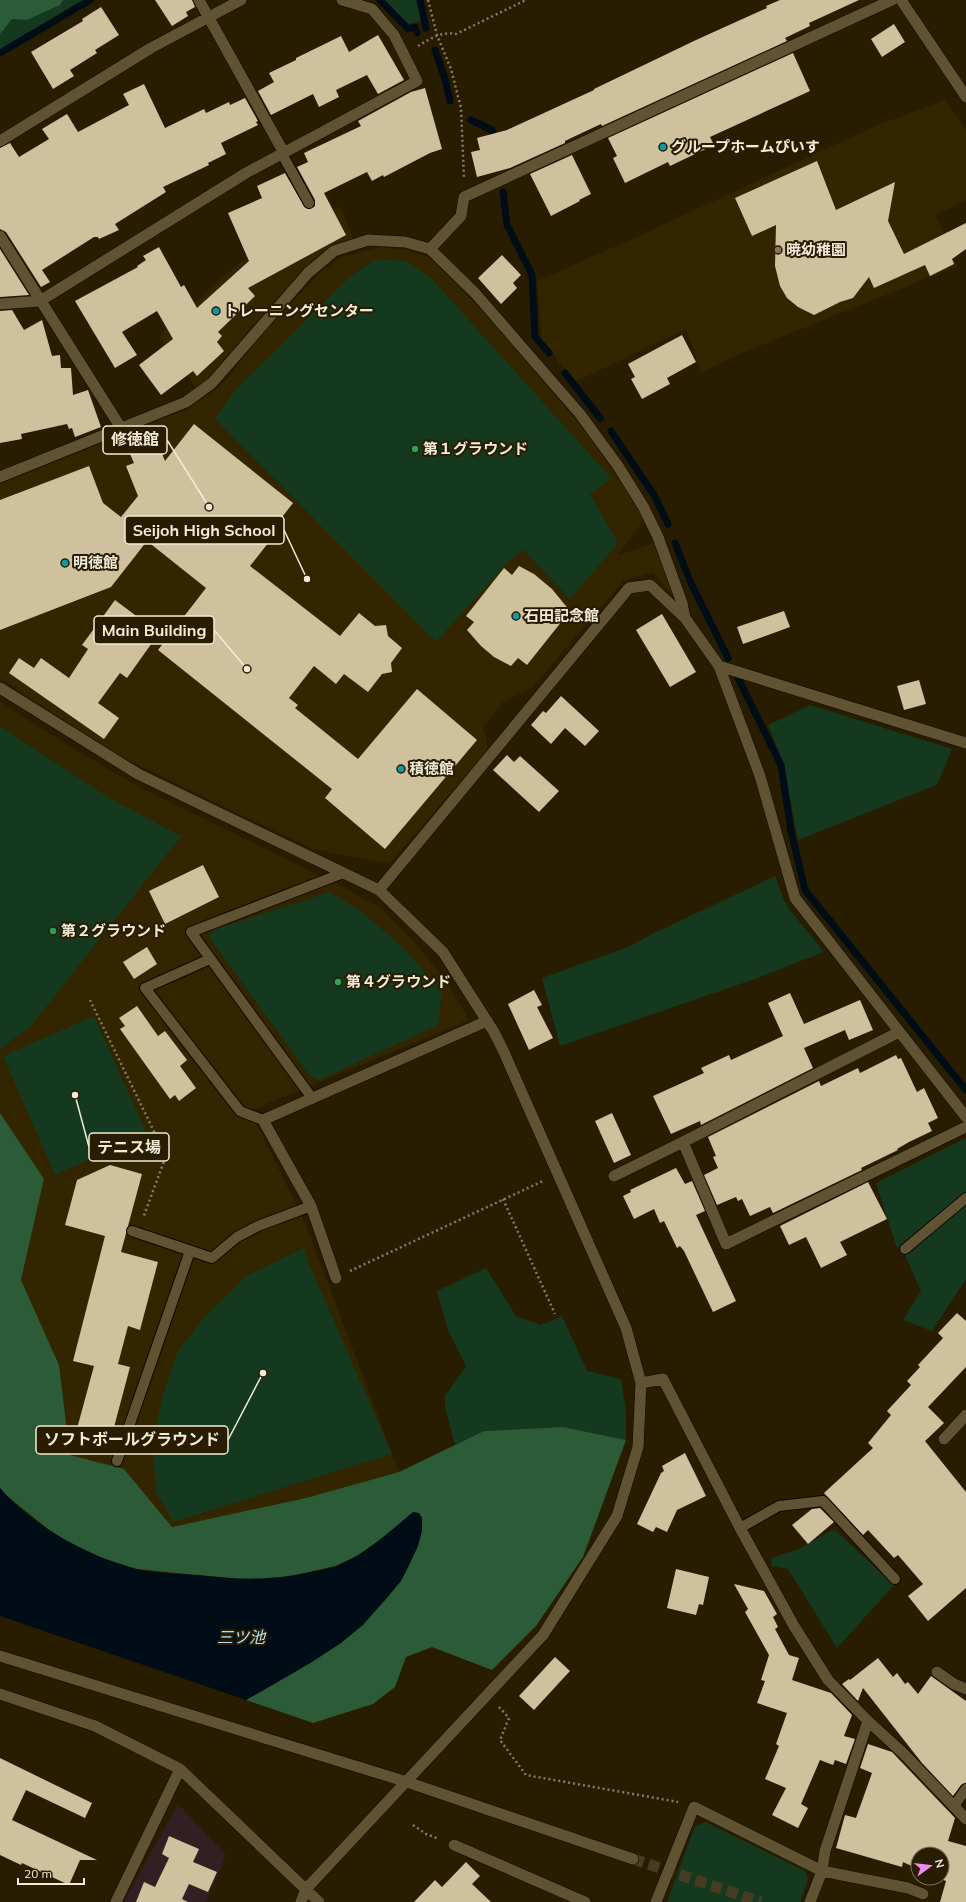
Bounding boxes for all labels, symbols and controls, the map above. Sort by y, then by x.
place label: グループホームぴいす [671,137,820,156]
marker: グループホームぴいす [658,142,668,152]
place label: 暁幼稚園 [786,240,846,259]
marker: 暁幼稚園 [773,245,783,255]
place label: トレーニングセンター [224,301,374,320]
marker: トレーニングセンター [211,306,221,316]
callout: 修徳館 [103,426,167,454]
text: 修徳館 [111,429,159,449]
place label: 第１グラウンド [423,439,528,458]
marker: 第１グラウンド [410,444,420,454]
callout: Seijoh High School [125,516,284,544]
text: Seijoh High School [133,520,275,540]
place label: 明徳館 [73,553,118,572]
marker: 明徳館 [60,558,70,568]
place label: 石田記念館 [524,606,599,625]
marker: 石田記念館 [511,611,521,621]
callout: Main Building [94,616,214,644]
text: Main Building [102,620,206,640]
place label: 積徳館 [409,759,454,778]
marker: 積徳館 [396,764,406,774]
place label: 第２グラウンド [61,921,166,940]
marker: 第２グラウンド [48,926,58,936]
place label: 第４グラウンド [346,972,451,991]
marker: 第４グラウンド [333,977,343,987]
callout: テニス場 [89,1133,169,1161]
text: テニス場 [97,1137,161,1157]
callout: ソフトボールグラウンド [36,1426,228,1454]
text: ソフトボールグラウンド [44,1429,220,1449]
water label: 三ツ池 [217,1627,267,1647]
north arrow [910,1846,950,1886]
text: N [932,1858,947,1869]
scale bar [18,1860,84,1886]
text: 20 m [24,1866,52,1881]

